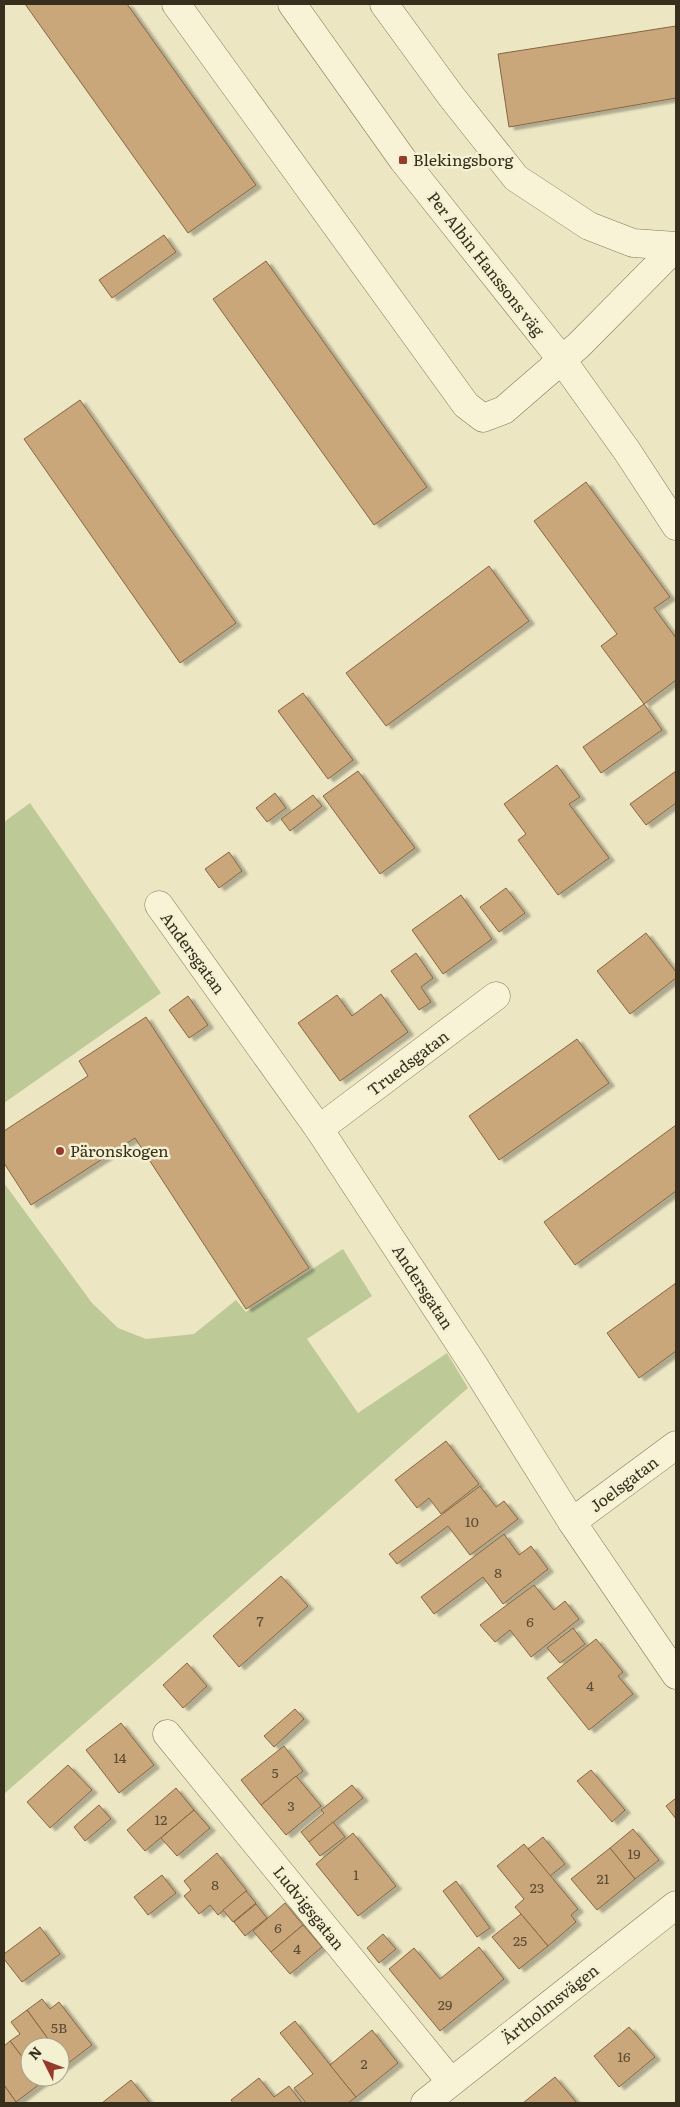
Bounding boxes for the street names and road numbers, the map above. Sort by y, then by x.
street label: Per Albin Hanssons väg [422,186,551,341]
street label: Andersgatan [156,906,232,999]
street label: Truedsgatan [362,1023,454,1101]
street label: Andersgatan [387,1239,460,1334]
street label: Joelsgatan [584,1449,663,1517]
street label: Ludvigsgatan [268,1860,352,1955]
street label: Ärtholmsvägen [495,1957,604,2049]

